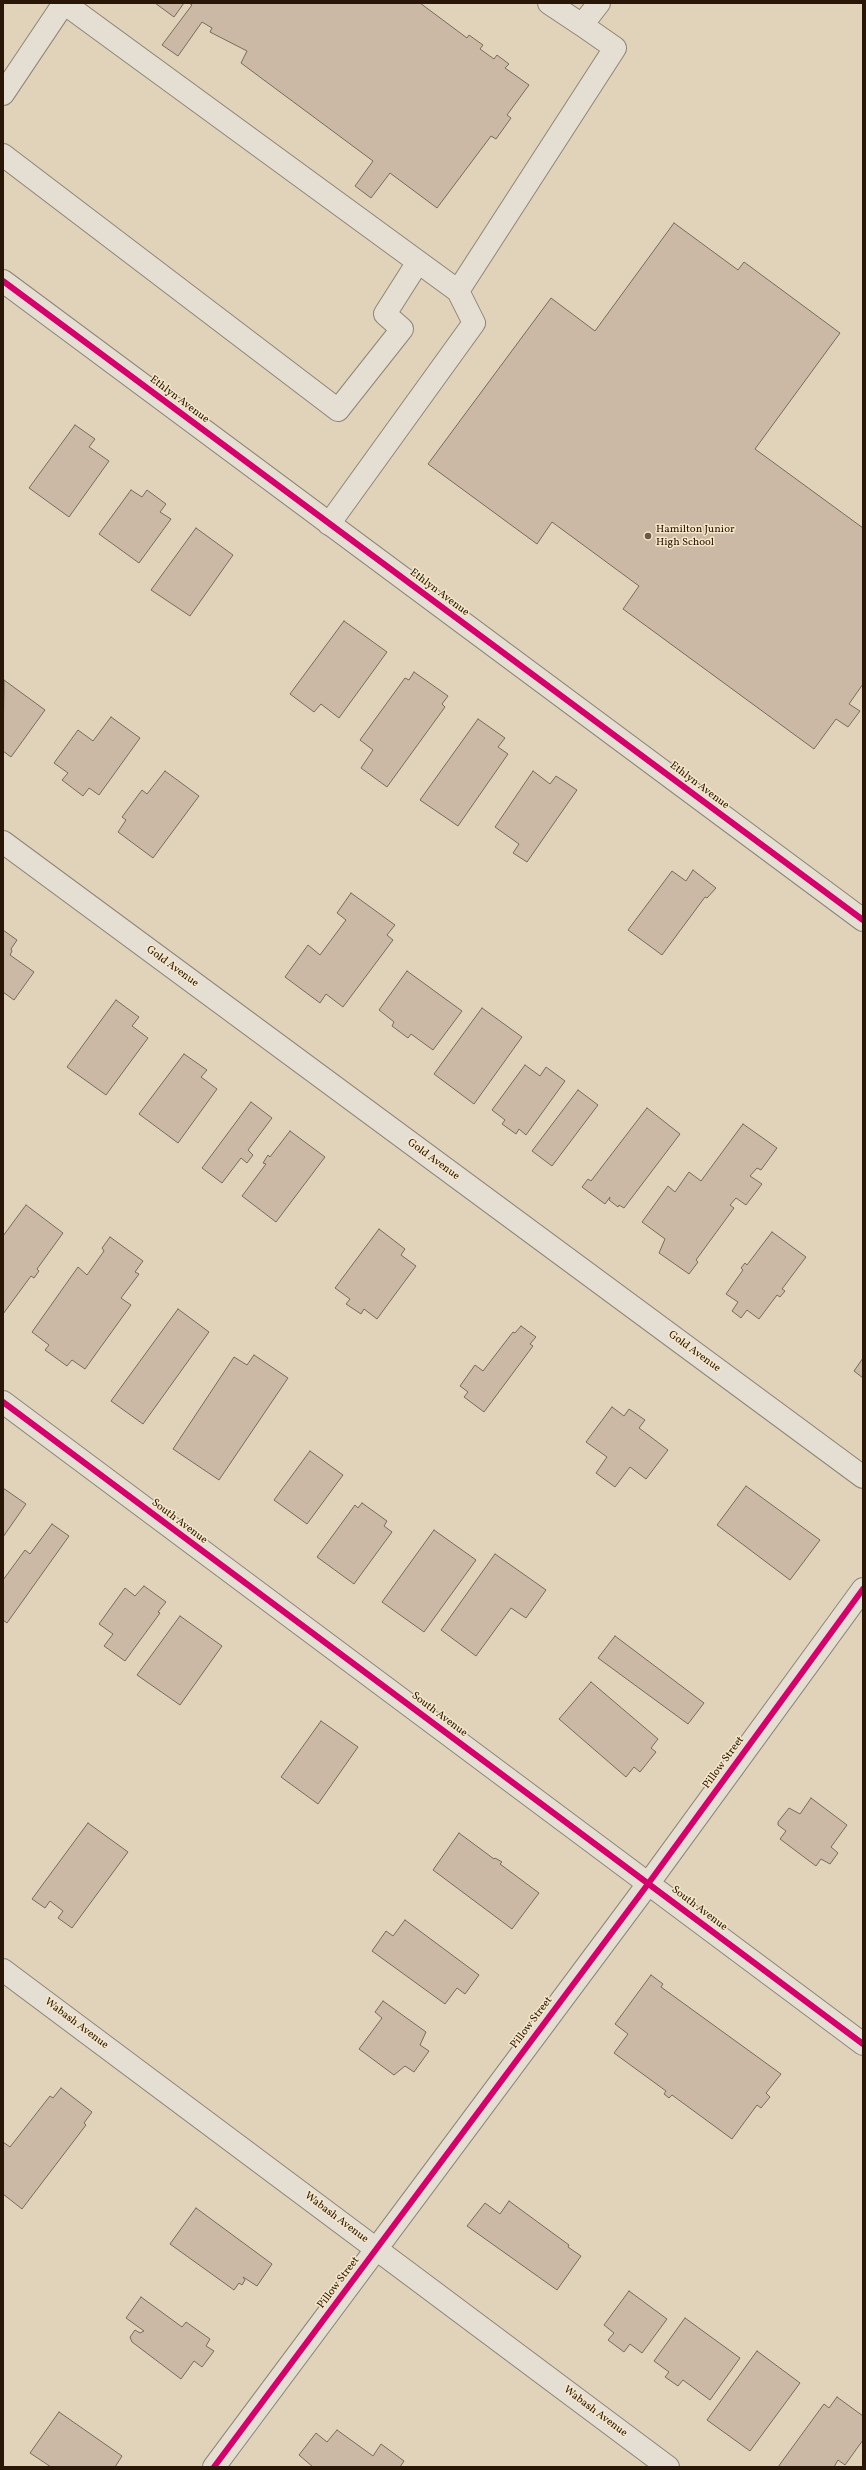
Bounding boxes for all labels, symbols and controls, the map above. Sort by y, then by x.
street label: Ethlyn Avenue [147,373,211,427]
place label: Hamilton Junior High School [656,523,735,549]
marker: Hamilton Junior High School [643,531,653,541]
street label: Ethlyn Avenue [407,566,471,620]
street label: Ethlyn Avenue [667,759,731,813]
street label: Gold Avenue [143,944,201,990]
street label: Gold Avenue [404,1137,462,1183]
street label: Gold Avenue [665,1329,723,1375]
street label: South Avenue [148,1497,210,1547]
street label: South Avenue [408,1690,470,1740]
street label: Pillow Street [701,1734,747,1792]
street label: South Avenue [668,1884,730,1934]
street label: Pillow Street [508,1994,556,2052]
street label: Wabash Avenue [41,1996,111,2052]
street label: Wabash Avenue [301,2190,371,2246]
street label: Pillow Street [315,2254,363,2312]
street label: Wabash Avenue [560,2384,630,2440]

